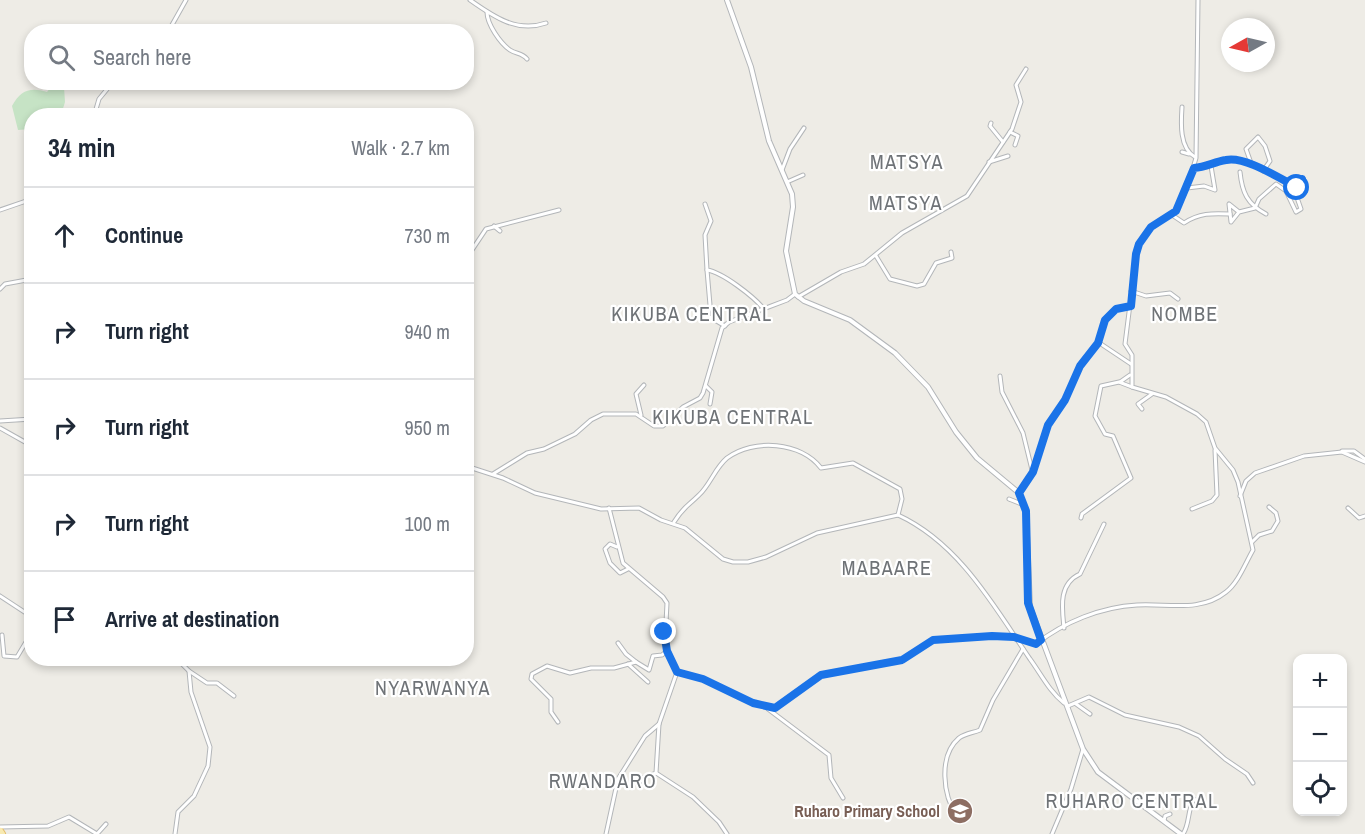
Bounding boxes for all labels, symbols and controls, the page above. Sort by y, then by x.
north arrow [1221,18,1275,72]
search box [24,24,474,90]
icon: search [45,41,78,74]
text: Search here [93,42,191,72]
text: 34 min [48,130,116,165]
text: Walk · 2.7 km [351,134,450,161]
district label: MATSYA [870,148,944,175]
route start [1283,174,1309,200]
district label: MATSYA [869,189,943,216]
icon: ahead [48,219,81,252]
text: Continue [105,220,183,250]
text: 730 m [404,222,450,249]
district label: KIKUBA CENTRAL [611,300,773,327]
district label: NOMBE [1151,300,1219,327]
icon: right [48,315,81,348]
text: Turn right [105,316,189,346]
text: 940 m [404,318,450,345]
district label: KIKUBA CENTRAL [652,403,814,430]
icon: right [48,411,81,444]
text: Turn right [105,412,189,442]
text: 950 m [404,414,450,441]
icon: right [48,507,81,540]
text: Turn right [105,508,189,538]
text: 100 m [404,510,450,537]
district label: MABAARE [842,554,932,581]
icon: arrive [48,603,81,636]
text: Arrive at destination [105,604,279,634]
route end [650,618,676,644]
map controls [1293,654,1347,816]
button: + [1293,654,1347,708]
district label: NYARWANYA [375,674,491,701]
button: − [1293,708,1347,762]
button: locate [1293,762,1347,816]
district label: RWANDARO [549,767,657,794]
district label: RUHARO CENTRAL [1045,787,1219,814]
school or university icon: Ruharo Primary School [945,796,975,826]
place label: Ruharo Primary School [794,800,940,822]

